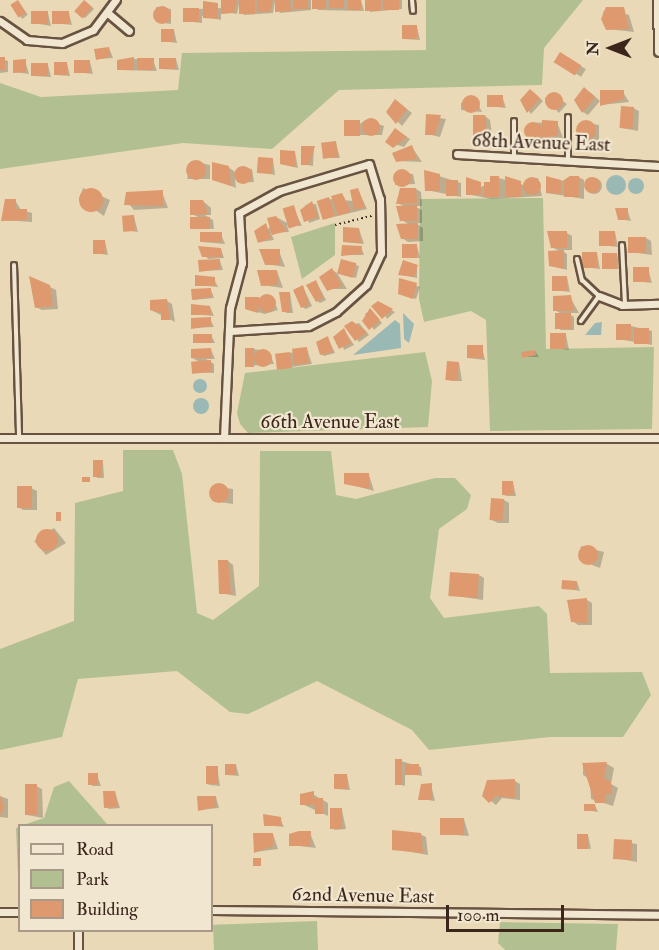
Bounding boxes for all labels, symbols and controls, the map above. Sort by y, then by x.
north arrow [581,18,641,78]
text: N [583,41,603,55]
street label: 68th Avenue East [471,128,611,156]
street label: 66th Avenue East [260,409,400,433]
legend [18,824,213,932]
text: Road [76,838,114,861]
text: Park [76,868,109,891]
street label: 62nd Avenue East [292,882,434,908]
scale bar [449,893,568,931]
text: Building [76,898,138,921]
text: 100 m [457,904,500,927]

